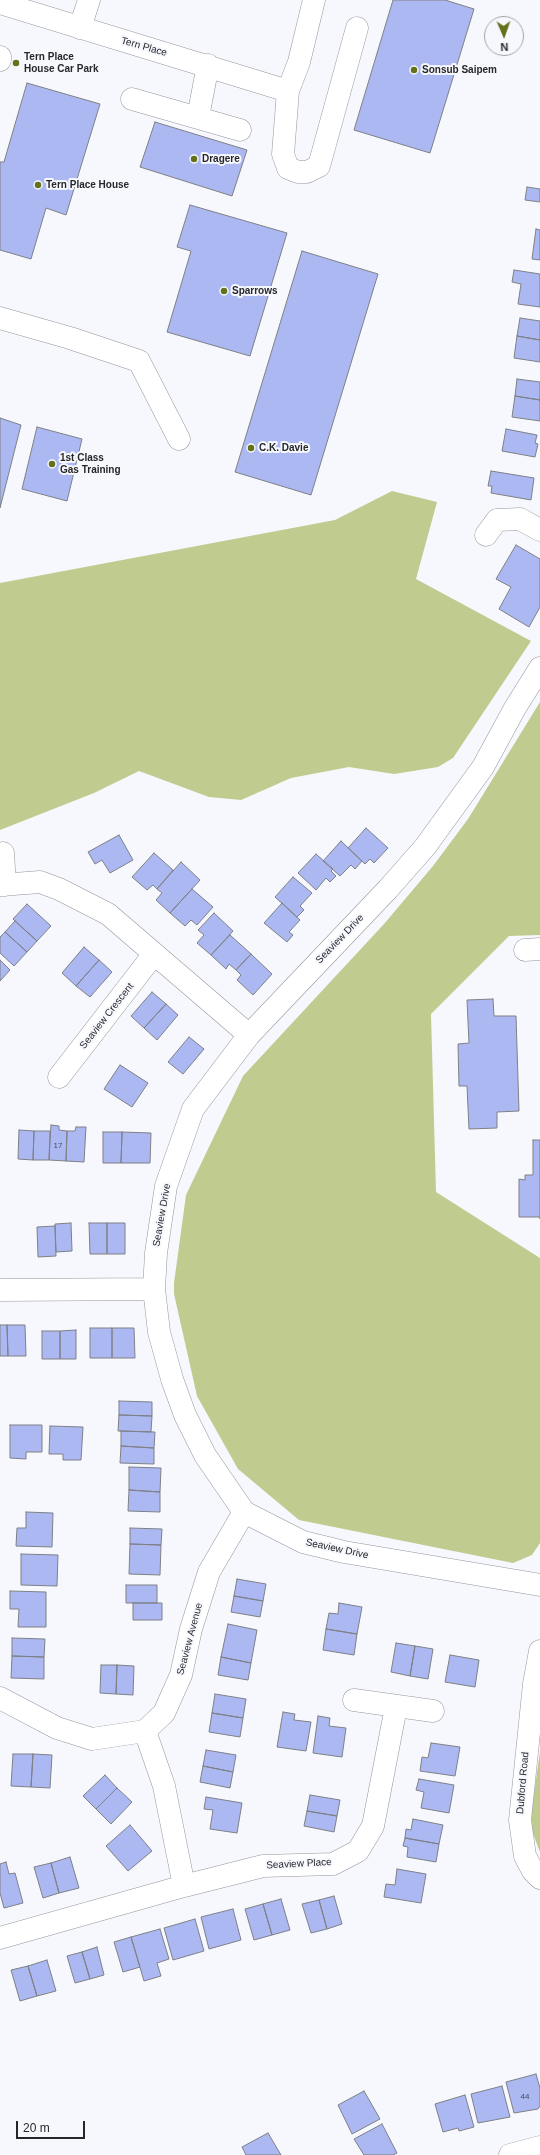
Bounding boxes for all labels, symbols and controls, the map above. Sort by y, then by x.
north arrow [484,16,524,56]
street label: Tern Place [120,35,168,59]
text: N [500,41,509,53]
place label: Tern Place House Car Park [24,51,98,74]
marker: Tern Place House Car Park [11,58,21,68]
place label: Sonsub Saipem [422,64,497,76]
marker: Sonsub Saipem [409,65,419,75]
place label: Dragere [202,153,240,165]
marker: Dragere [189,154,199,164]
place label: Tern Place House [46,179,129,191]
marker: Tern Place House [33,180,43,190]
place label: Sparrows [232,285,278,297]
marker: Sparrows [219,286,229,296]
place label: C.K. Davie [259,442,308,454]
marker: C.K. Davie [246,443,256,453]
place label: 1st Class Gas Training [60,452,121,476]
marker: 1st Class Gas Training [47,459,57,469]
street label: Seaview Drive [313,912,367,966]
street label: Seaview Crescent [77,981,137,1051]
house number: 17 [54,1141,62,1151]
street label: Seaview Drive [151,1182,173,1248]
street label: Seaview Drive [304,1536,370,1562]
street label: Seaview Avenue [175,1602,205,1676]
street label: Dubford Road [514,1751,532,1815]
street label: Seaview Place [266,1856,332,1872]
house number: 44 [521,2092,529,2102]
scale bar [18,2113,87,2139]
text: 20 m [23,2121,50,2135]

